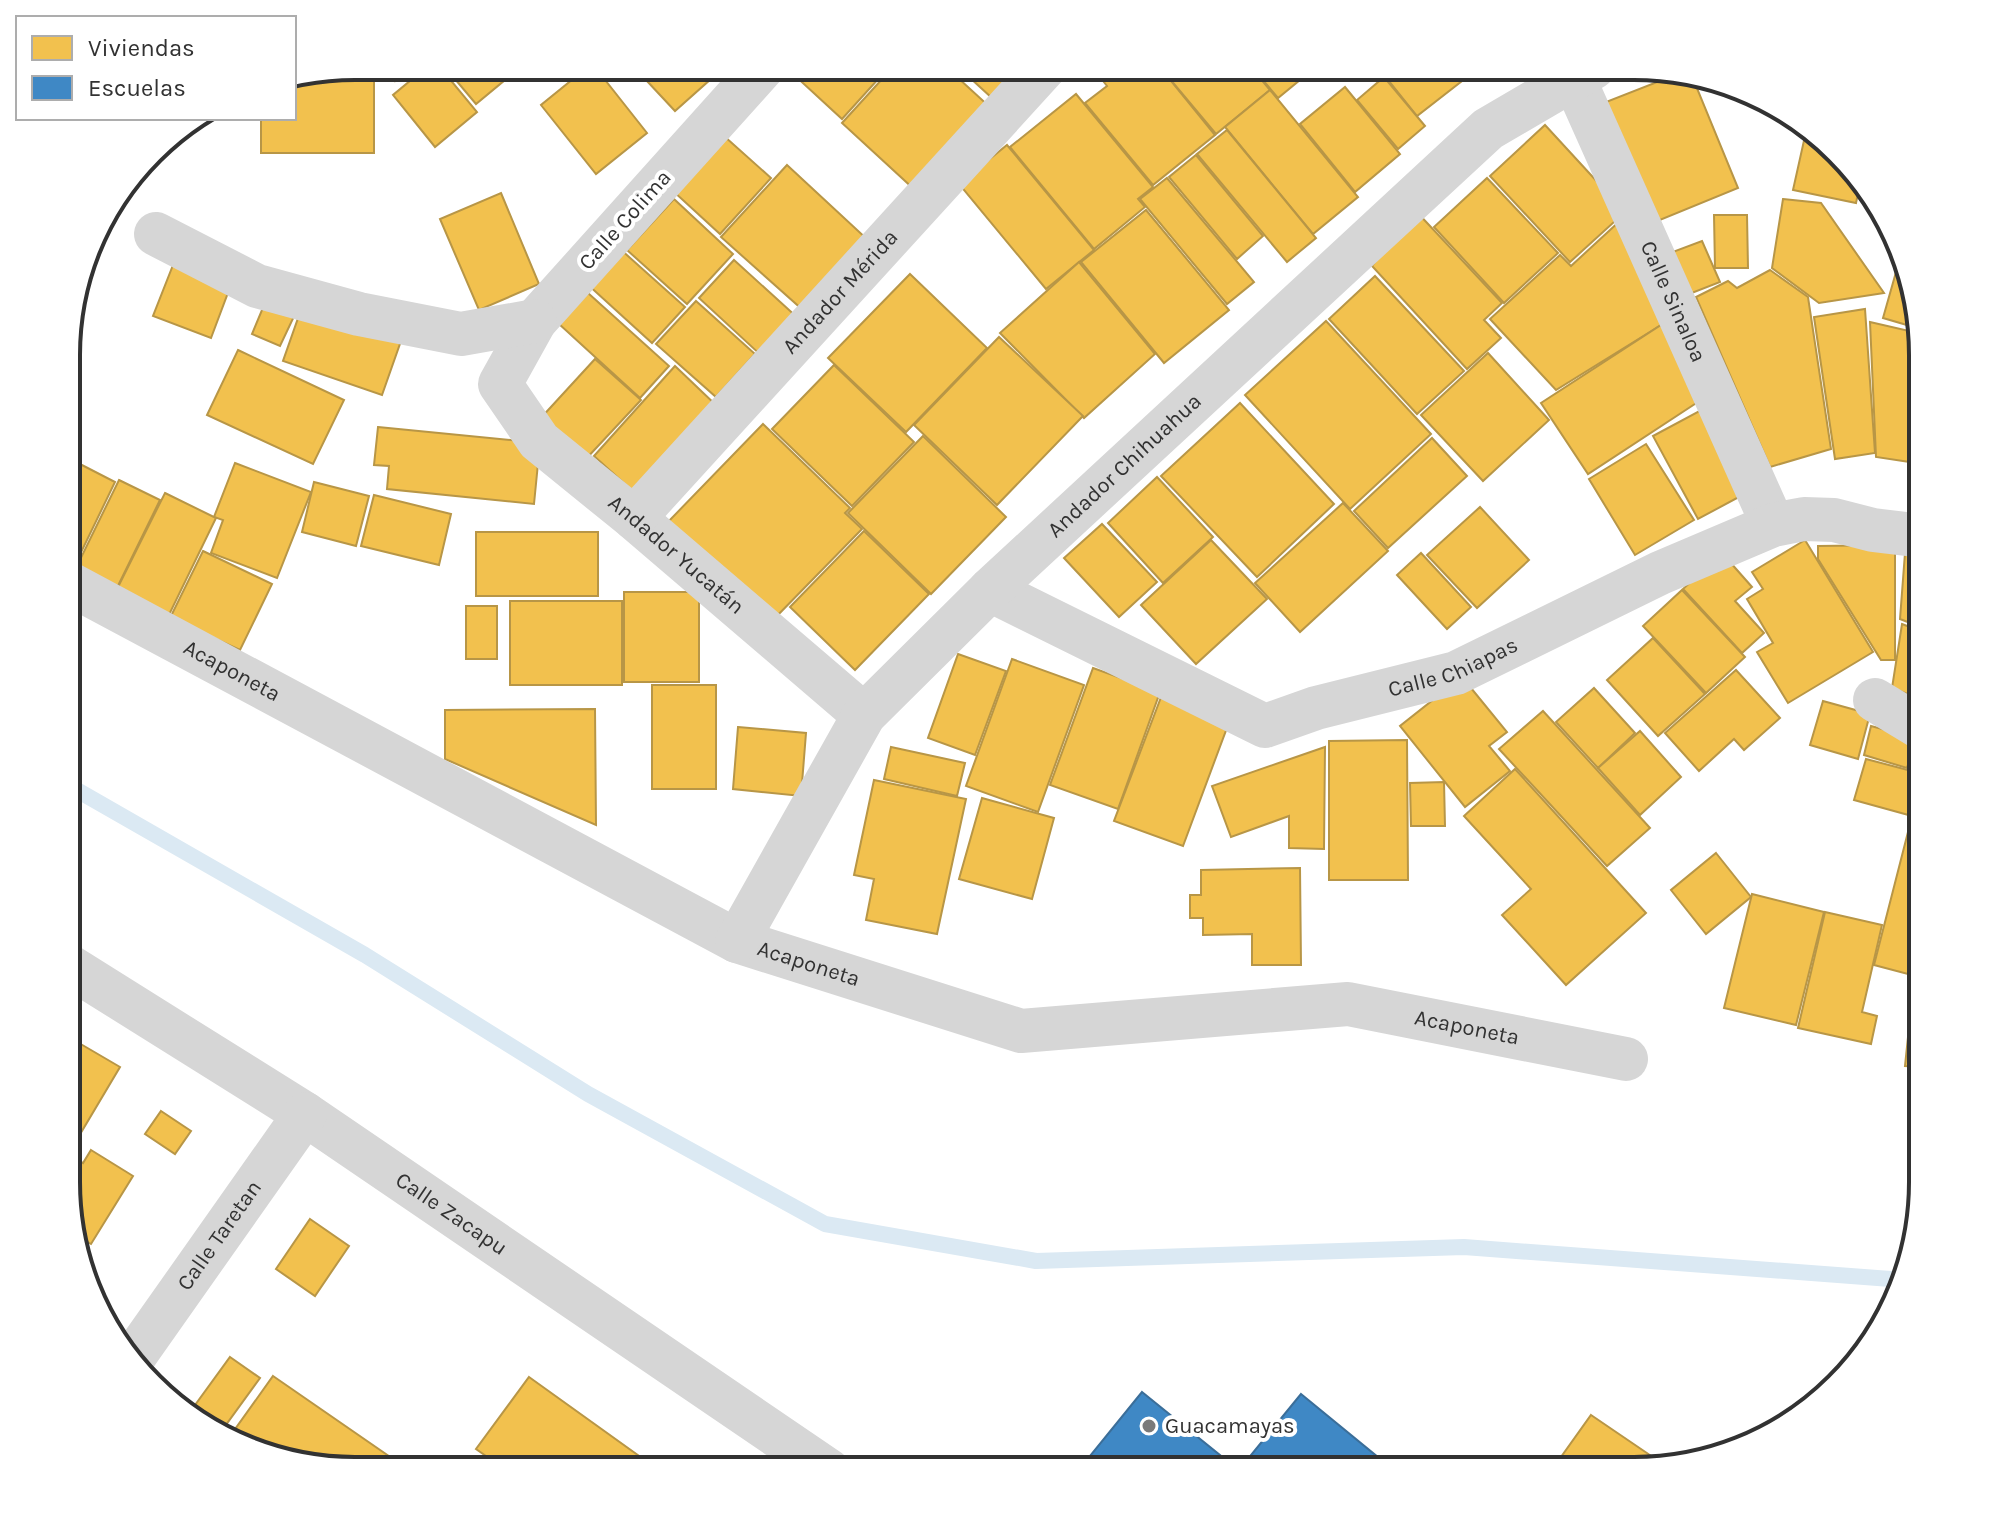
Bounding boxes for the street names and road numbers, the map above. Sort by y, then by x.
street label: Calle Colima [573,165,677,275]
street label: Andador Mérida [777,224,903,359]
street label: Calle Sinaloa [1635,237,1712,366]
street label: Andador Chihuahua [1042,388,1207,543]
street label: Andador Yucatán [603,489,750,620]
street label: Calle Chiapas [1385,632,1522,702]
street label: Acaponeta [179,634,285,707]
street label: Acaponeta [754,935,863,992]
street label: Acaponeta [1412,1004,1521,1051]
street label: Calle Zacapu [391,1167,512,1261]
street label: Calle Taretan [172,1175,267,1295]

